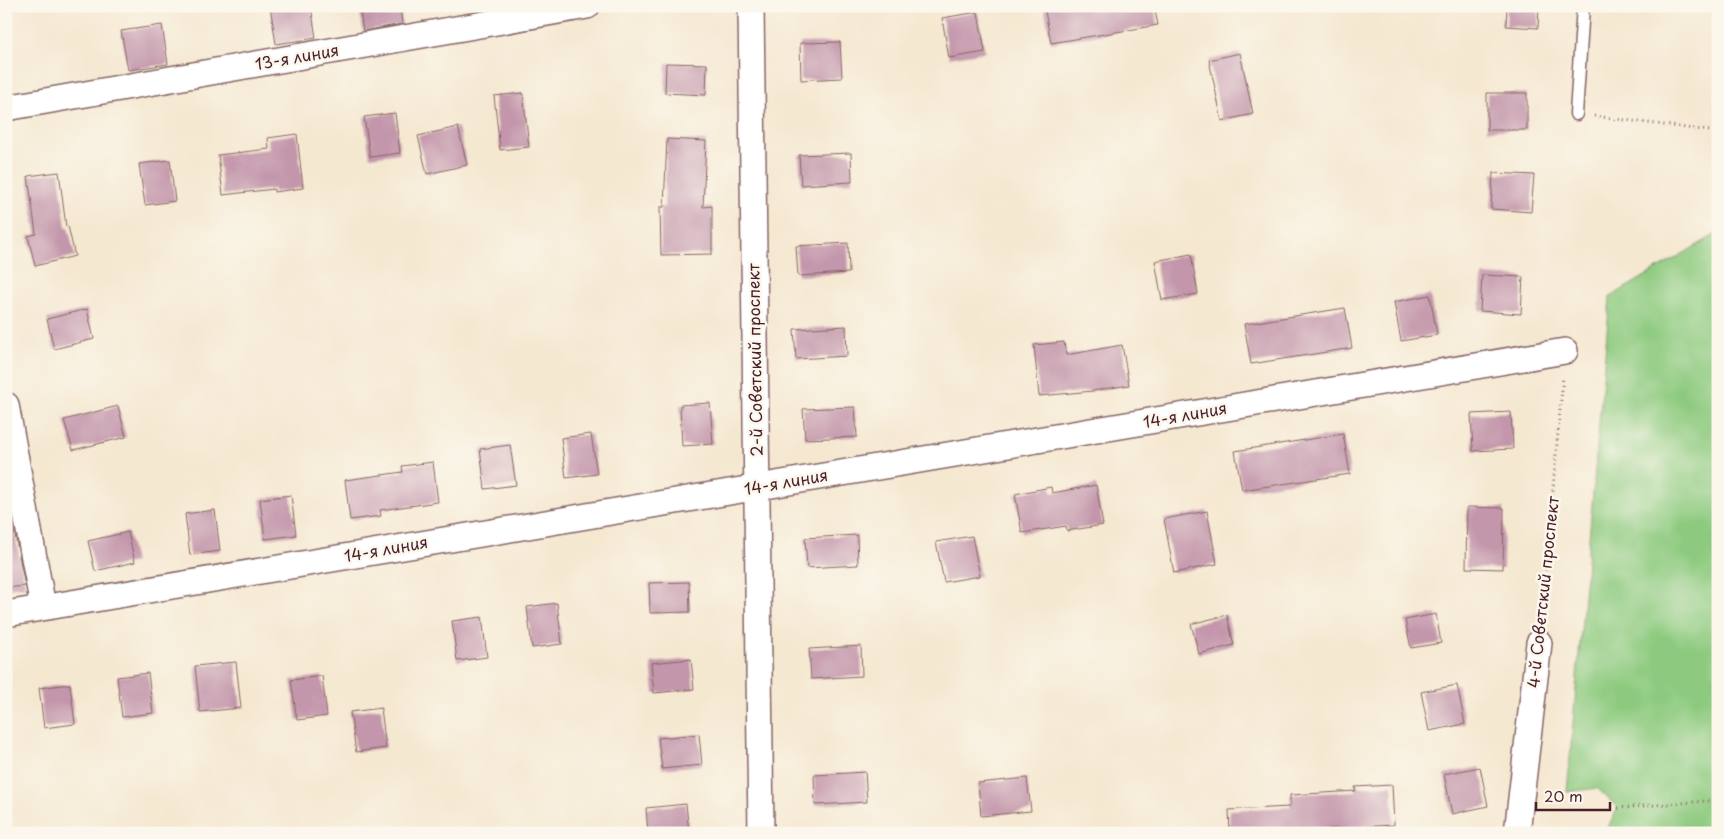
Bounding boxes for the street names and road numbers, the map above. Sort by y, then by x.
street label: 13-я линия [253,37,341,75]
street label: 2-й Советский проспект [740,263,768,457]
street label: 14-я линия [1141,395,1229,433]
street label: 14-я линия [742,462,830,500]
street label: 4-й Советский проспект [1520,495,1564,689]
street label: 14-я линия [342,529,430,567]

